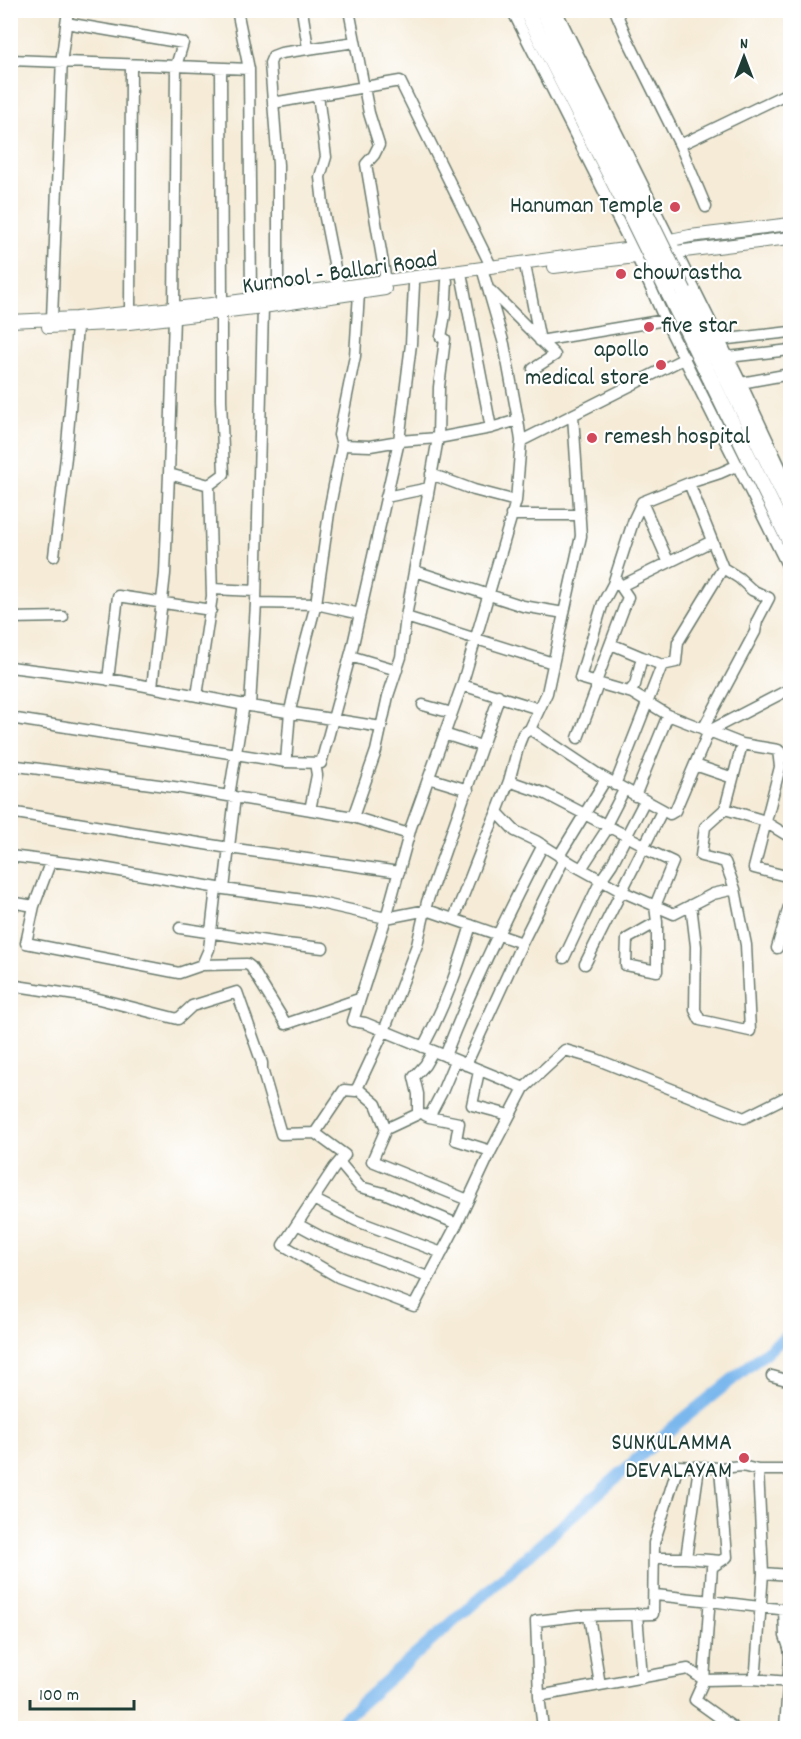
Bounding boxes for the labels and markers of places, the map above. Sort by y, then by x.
place label: Hanuman Temple [510,190,663,224]
marker: Hanuman Temple [668,200,682,214]
place label: chowrastha [633,257,742,291]
marker: chowrastha [614,267,628,281]
place label: five star [661,310,737,344]
marker: five star [642,320,656,334]
place label: apollo medical store [525,334,649,396]
marker: apollo medical store [654,358,668,372]
place label: remesh hospital [604,421,750,455]
marker: remesh hospital [585,431,599,445]
place label: SUNKULAMMA DEVALAYAM [611,1427,732,1489]
marker: SUNKULAMMA DEVALAYAM [737,1451,751,1465]

